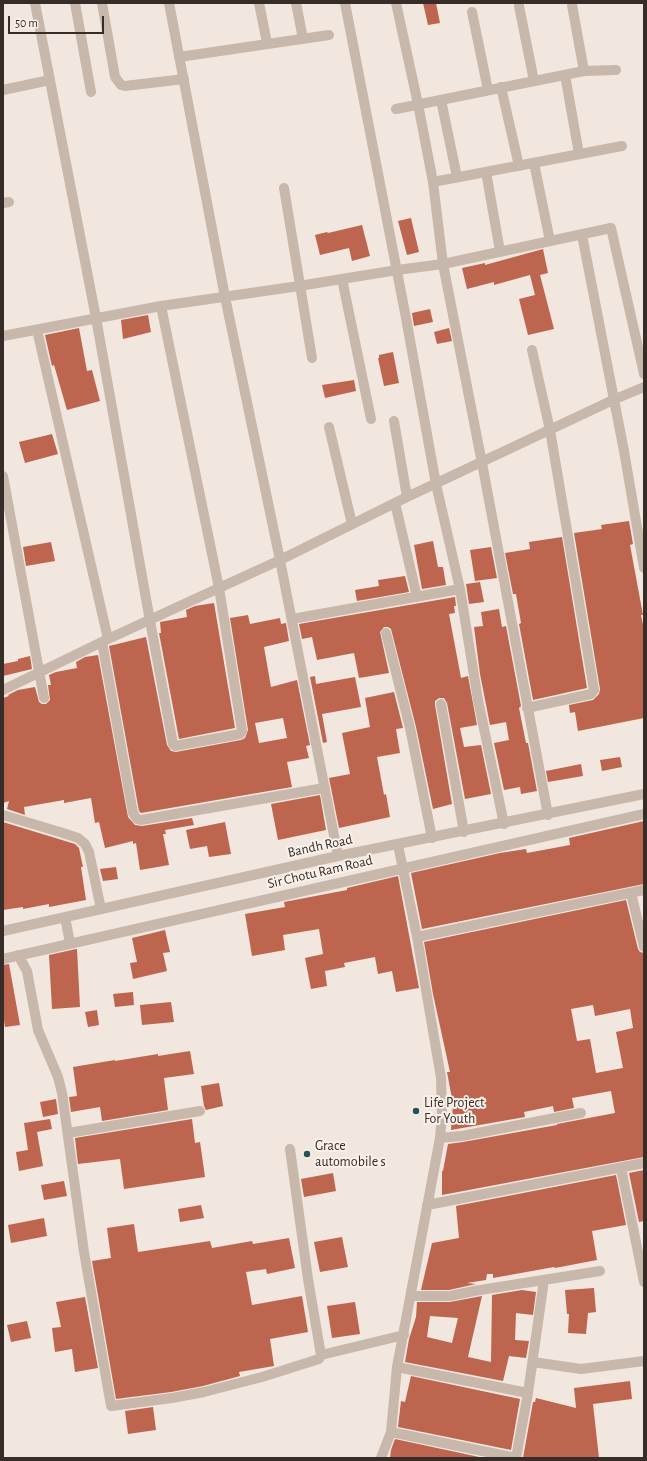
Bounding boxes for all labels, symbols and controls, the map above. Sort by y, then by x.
scale bar [10,8,106,34]
text: 50 m [15,17,38,29]
street label: Bandh Road [286,831,354,861]
street label: Sir Chotu Ram Road [266,852,374,892]
place label: Life Project For Youth [424,1095,484,1128]
marker: Life Project For Youth [411,1106,421,1116]
place label: Grace automobile s [315,1138,386,1170]
marker: Grace automobile s [302,1149,312,1159]

